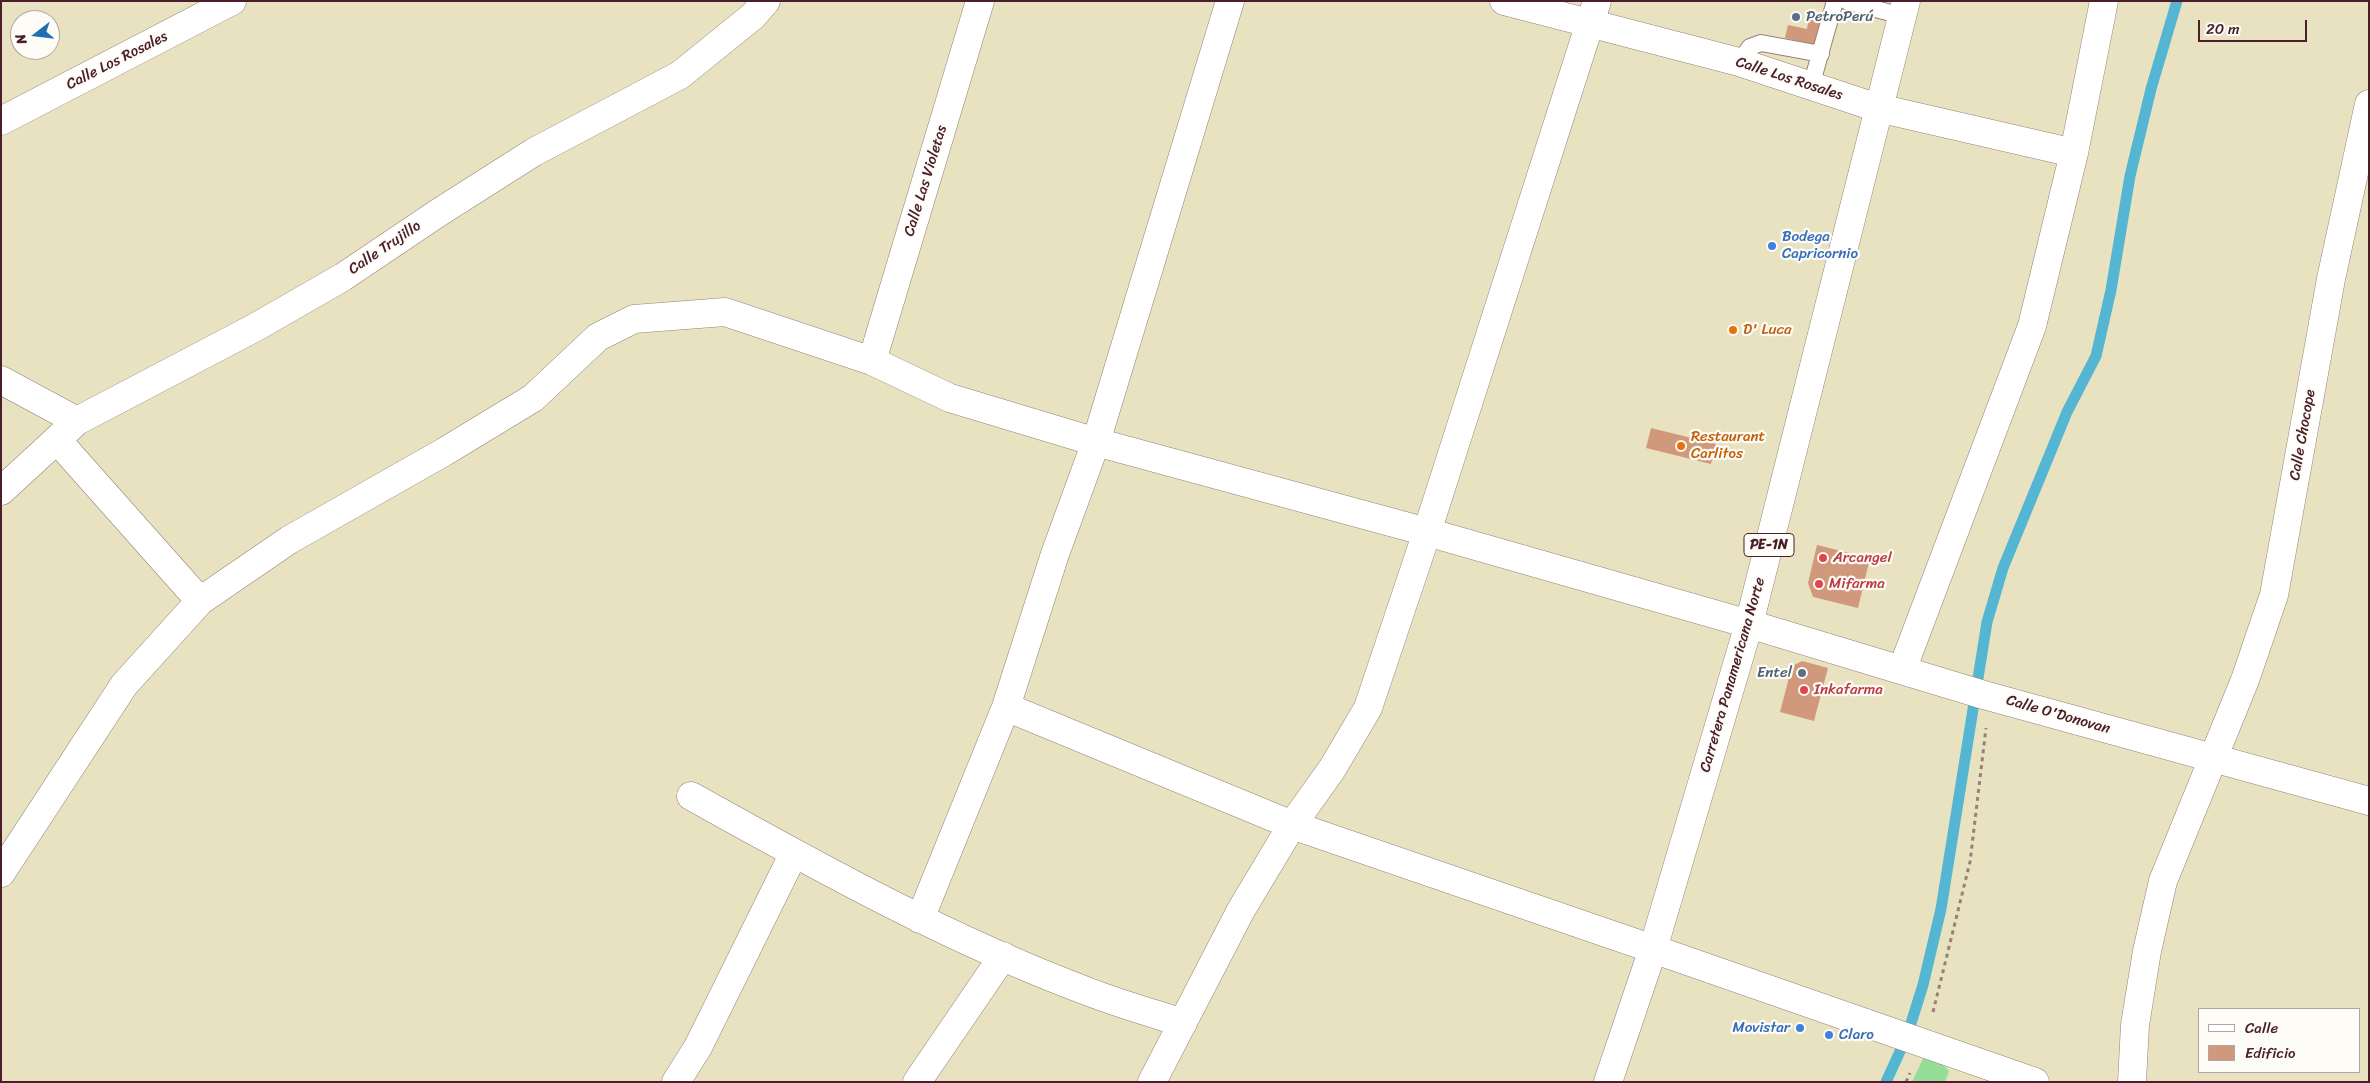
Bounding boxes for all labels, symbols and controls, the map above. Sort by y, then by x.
place label: PetroPerú [1806,8,1873,26]
north arrow [10,10,60,60]
scale bar [2200,10,2309,42]
marker: PetroPerú [1790,11,1802,23]
text: 20 m [2206,16,2240,42]
street label: Calle Los Rosales [63,28,171,94]
text: N [8,31,34,47]
street label: Calle Los Rosales [1733,53,1845,105]
street label: Calle Las Violetas [901,124,951,238]
street label: Calle Trujillo [345,217,425,279]
place label: Bodega Capricornio [1782,228,1858,263]
marker: Bodega Capricornio [1766,240,1778,252]
place label: D' Luca [1743,321,1791,339]
marker: D' Luca [1727,324,1739,336]
street label: Calle Chocope [2286,388,2320,482]
place label: Restaurant Carlitos [1691,428,1765,463]
marker: Restaurant Carlitos [1675,440,1687,452]
road number: PE-1N [1744,534,1794,556]
place label: Arcangel [1833,549,1892,567]
marker: Arcangel [1817,552,1829,564]
street label: Carretera Panamericana Norte [1697,575,1769,775]
place label: Mifarma [1829,575,1885,593]
marker: Mifarma [1813,578,1825,590]
place label: Entel [1757,664,1792,682]
marker: Entel [1796,667,1808,679]
place label: Inkafarma [1814,681,1883,699]
marker: Inkafarma [1798,684,1810,696]
street label: Calle O'Donovan [2004,692,2112,738]
legend [2198,1008,2360,1073]
text: Calle [2245,1015,2278,1041]
place label: Movistar [1732,1019,1790,1037]
marker: Movistar [1794,1022,1806,1034]
place label: Claro [1839,1026,1874,1044]
marker: Claro [1823,1029,1835,1041]
text: Edificio [2245,1040,2296,1066]

